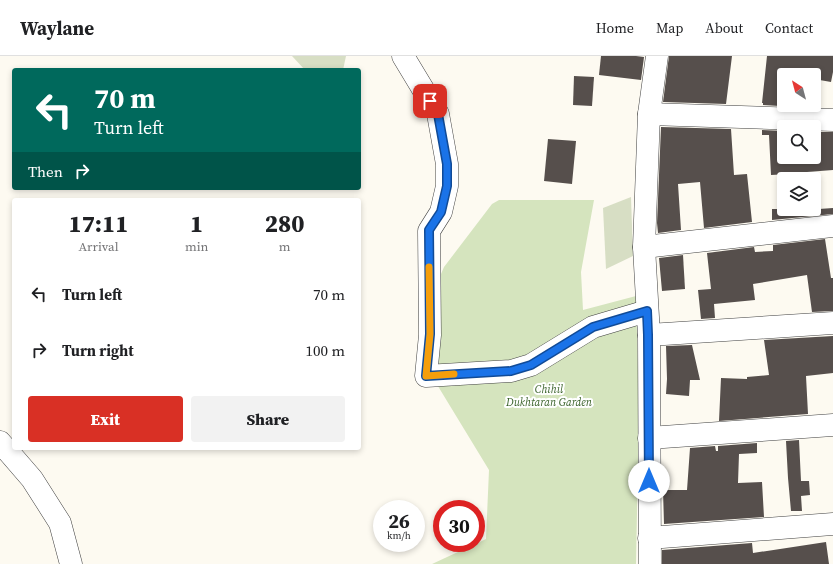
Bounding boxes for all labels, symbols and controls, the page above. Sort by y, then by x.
text: Waylane [20,15,94,41]
text: Home [596,18,634,38]
text: Map [656,18,683,38]
text: About [705,18,743,38]
text: Contact [765,18,813,38]
north arrow [777,68,821,112]
map controls [777,68,821,216]
text: 70 m [94,79,156,117]
icon: left [28,84,80,136]
pin [413,84,447,118]
icon: arrive [419,90,441,112]
text: Turn left [94,115,164,140]
button: search [777,120,821,164]
icon: right [71,160,93,182]
text: Then [28,161,63,182]
button: layers [777,172,821,216]
text: 17:11 [68,207,129,240]
text: 1 [190,207,203,240]
text: 280 [265,207,305,240]
text: Arrival [78,238,119,255]
text: min [185,238,208,255]
text: m [279,238,291,255]
icon: left [28,283,50,305]
text: Turn left [62,284,122,305]
text: 70 m [313,284,345,305]
icon: right [28,339,50,361]
text: Turn right [62,340,134,361]
text: 100 m [305,340,345,361]
park label: Chihil Dukhtaran Garden [505,382,593,410]
button: Exit [28,396,183,442]
button: Share [191,396,345,442]
position arrow [628,460,670,502]
speed limit sign: 30 [433,500,485,552]
text: 26 [388,507,410,535]
text: km/h [387,529,411,542]

